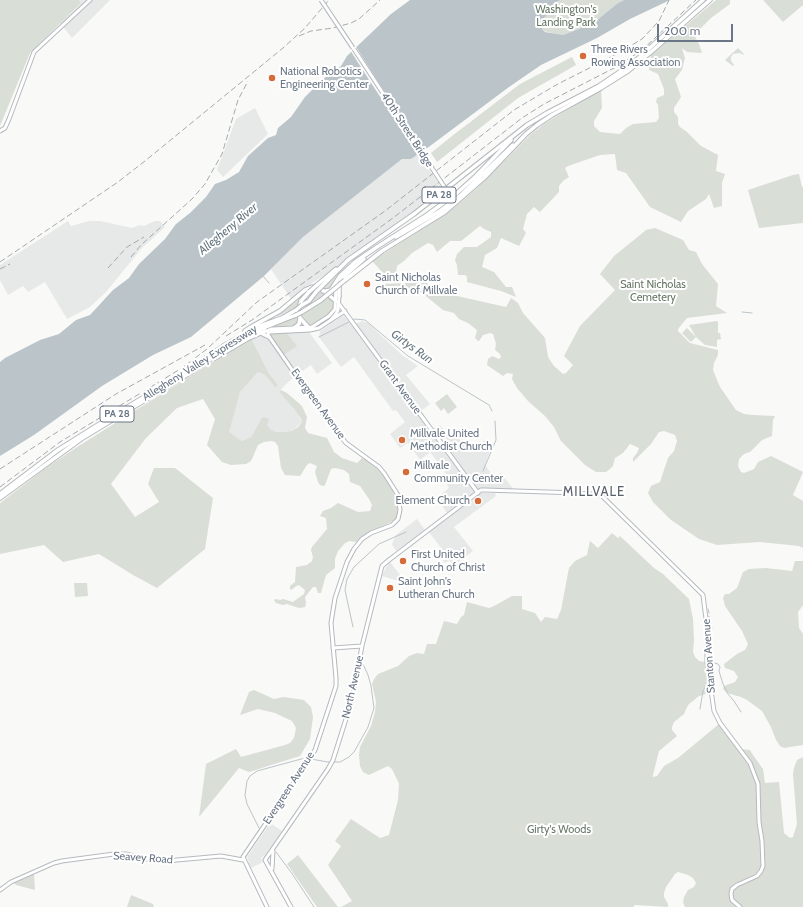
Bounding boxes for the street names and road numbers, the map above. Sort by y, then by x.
street label: 40th Street Bridge [378,90,436,170]
road number: PA 28 [422,187,456,203]
street label: Allegheny Valley Expressway [140,322,260,404]
street label: Grant Avenue [376,358,424,416]
street label: Evergreen Avenue [288,366,348,442]
road number: PA 28 [100,406,134,422]
street label: Stanton Avenue [700,618,718,694]
street label: North Avenue [339,654,367,720]
street label: Evergreen Avenue [261,749,317,827]
street label: Seavey Road [113,849,173,867]

